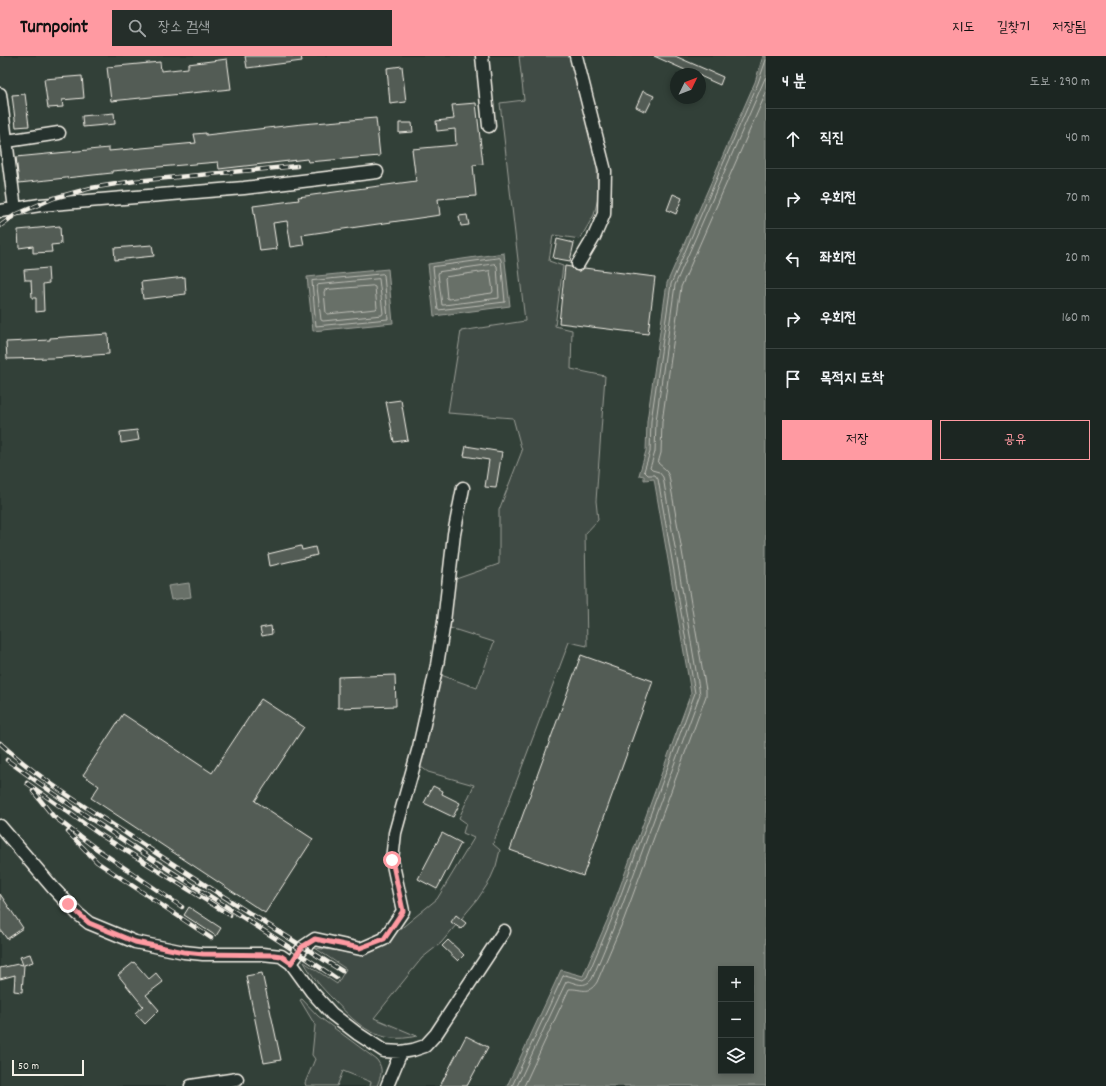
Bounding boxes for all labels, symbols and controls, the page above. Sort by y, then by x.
search box [112,10,392,46]
text: Turnpoint [20,15,88,42]
icon: search [126,17,148,39]
text: 장소 검색 [158,17,210,39]
text: 지도 [952,18,974,38]
text: 길찾기 [996,18,1030,38]
text: 저장됨 [1052,18,1086,38]
north arrow [670,68,706,104]
text: 4 분 [782,71,807,95]
text: 도보 · 290 m [1030,73,1090,92]
icon: ahead [782,128,804,150]
text: 직진 [820,128,844,150]
text: 40 m [1066,129,1090,148]
icon: right [782,188,804,210]
text: 우회전 [820,188,856,210]
text: 70 m [1066,189,1090,208]
icon: left [782,248,804,270]
text: 좌회전 [820,248,856,270]
text: 20 m [1065,249,1090,268]
icon: right [782,308,804,330]
text: 우회전 [820,308,856,330]
text: 160 m [1062,309,1090,328]
icon: arrive [782,368,804,390]
text: 목적지 도착 [820,368,884,390]
button: 저장 [782,420,932,460]
button: 공유 [940,420,1090,460]
route start [383,851,401,869]
route end [59,895,77,913]
map controls [718,966,754,1074]
button: + [718,966,754,1002]
button: − [718,1002,754,1038]
button: layers [718,1038,754,1074]
scale bar [12,1058,84,1077]
text: 50 m [18,1059,39,1075]

